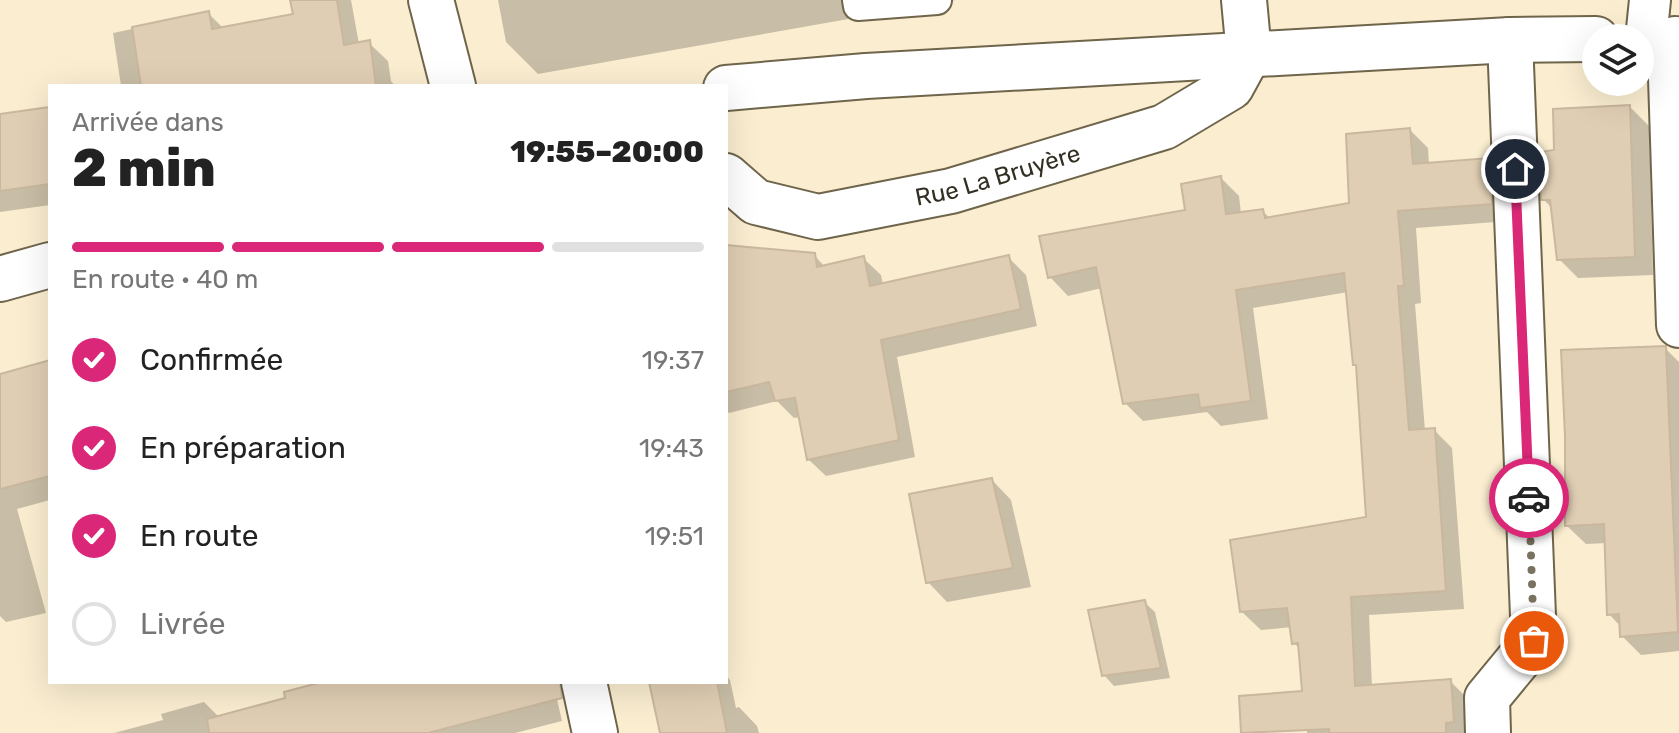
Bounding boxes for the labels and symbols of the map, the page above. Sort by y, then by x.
pin [1481,135,1549,203]
street label: Rue La Bruyère [913,139,1084,212]
courier [1489,458,1569,538]
pin [1500,607,1568,675]

